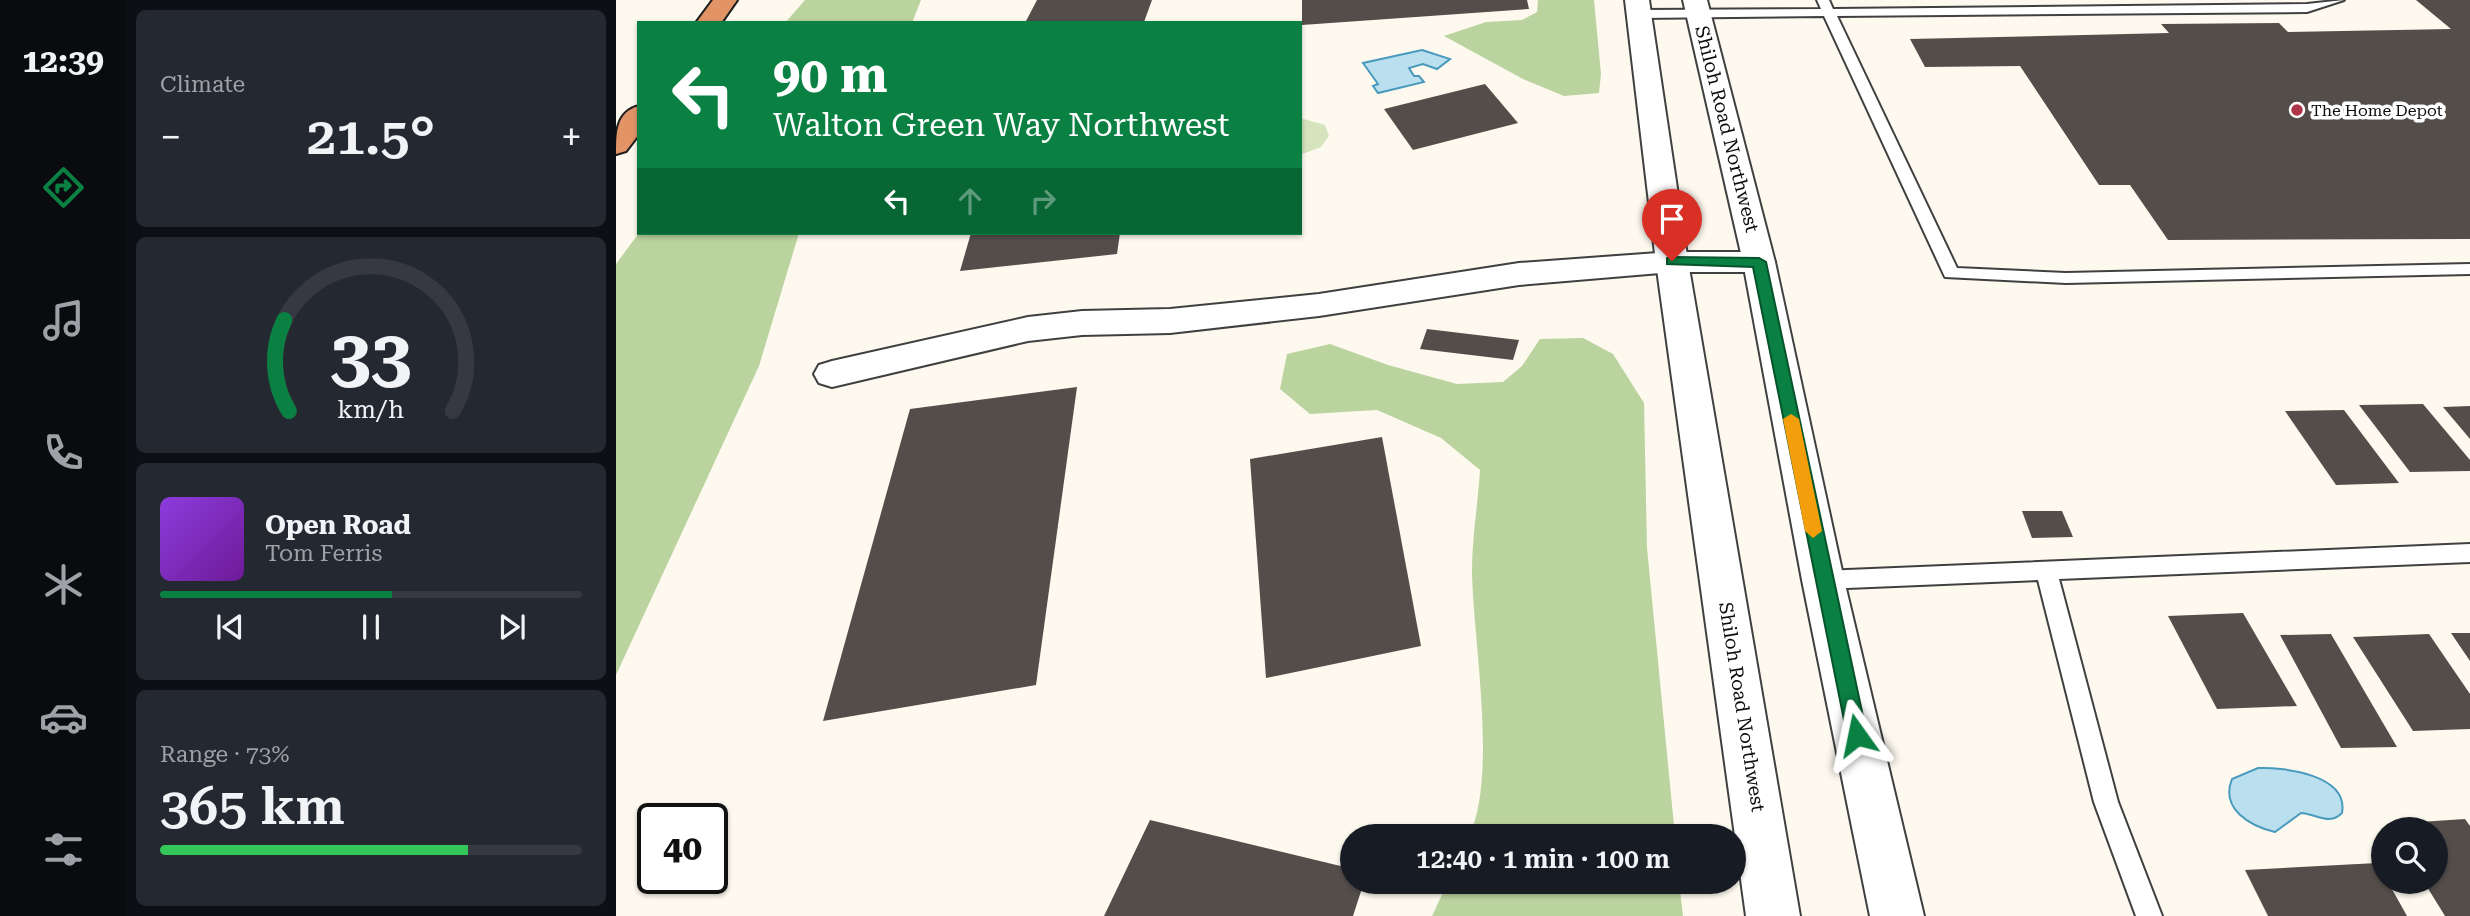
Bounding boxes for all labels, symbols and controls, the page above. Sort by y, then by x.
street label: Shiloh Road Northwest [1690,23,1764,235]
text: 12:39 [22,42,104,80]
text: 90 m [773,47,888,104]
icon: left [658,49,749,140]
text: Climate [160,71,245,98]
place label: The Home Depot [2311,101,2443,120]
marker: The Home Depot [2289,102,2305,118]
text: 21.5° [307,106,435,167]
text: Walton Green Way Northwest [773,106,1229,144]
text: − [160,115,181,159]
text: + [561,115,582,159]
icon: directions [39,163,88,212]
icon: left [878,182,916,220]
icon: ahead [951,182,989,220]
icon: right [1024,182,1062,220]
pin [1642,189,1702,261]
icon: arrive [1653,200,1691,238]
icon: music [39,296,88,345]
text: 33 [330,314,412,399]
text: km/h [338,395,404,424]
icon: phone [39,428,88,477]
text: Open Road [265,510,411,540]
text: Tom Ferris [265,540,382,567]
icon: climate [39,560,88,609]
street label: Shiloh Road Northwest [1714,600,1770,814]
icon: previous [211,608,249,646]
icon: pause [352,608,390,646]
icon: next [493,608,531,646]
icon: car [39,693,88,742]
position arrow [1820,698,1894,772]
text: Range · 73% [160,741,289,768]
text: 365 km [160,776,345,837]
speed limit sign: 40 [637,803,728,894]
map controls [2371,817,2448,894]
button: search [2371,817,2448,894]
icon: filters [39,825,88,874]
text: 12:40 · 1 min · 100 m [1416,844,1670,874]

